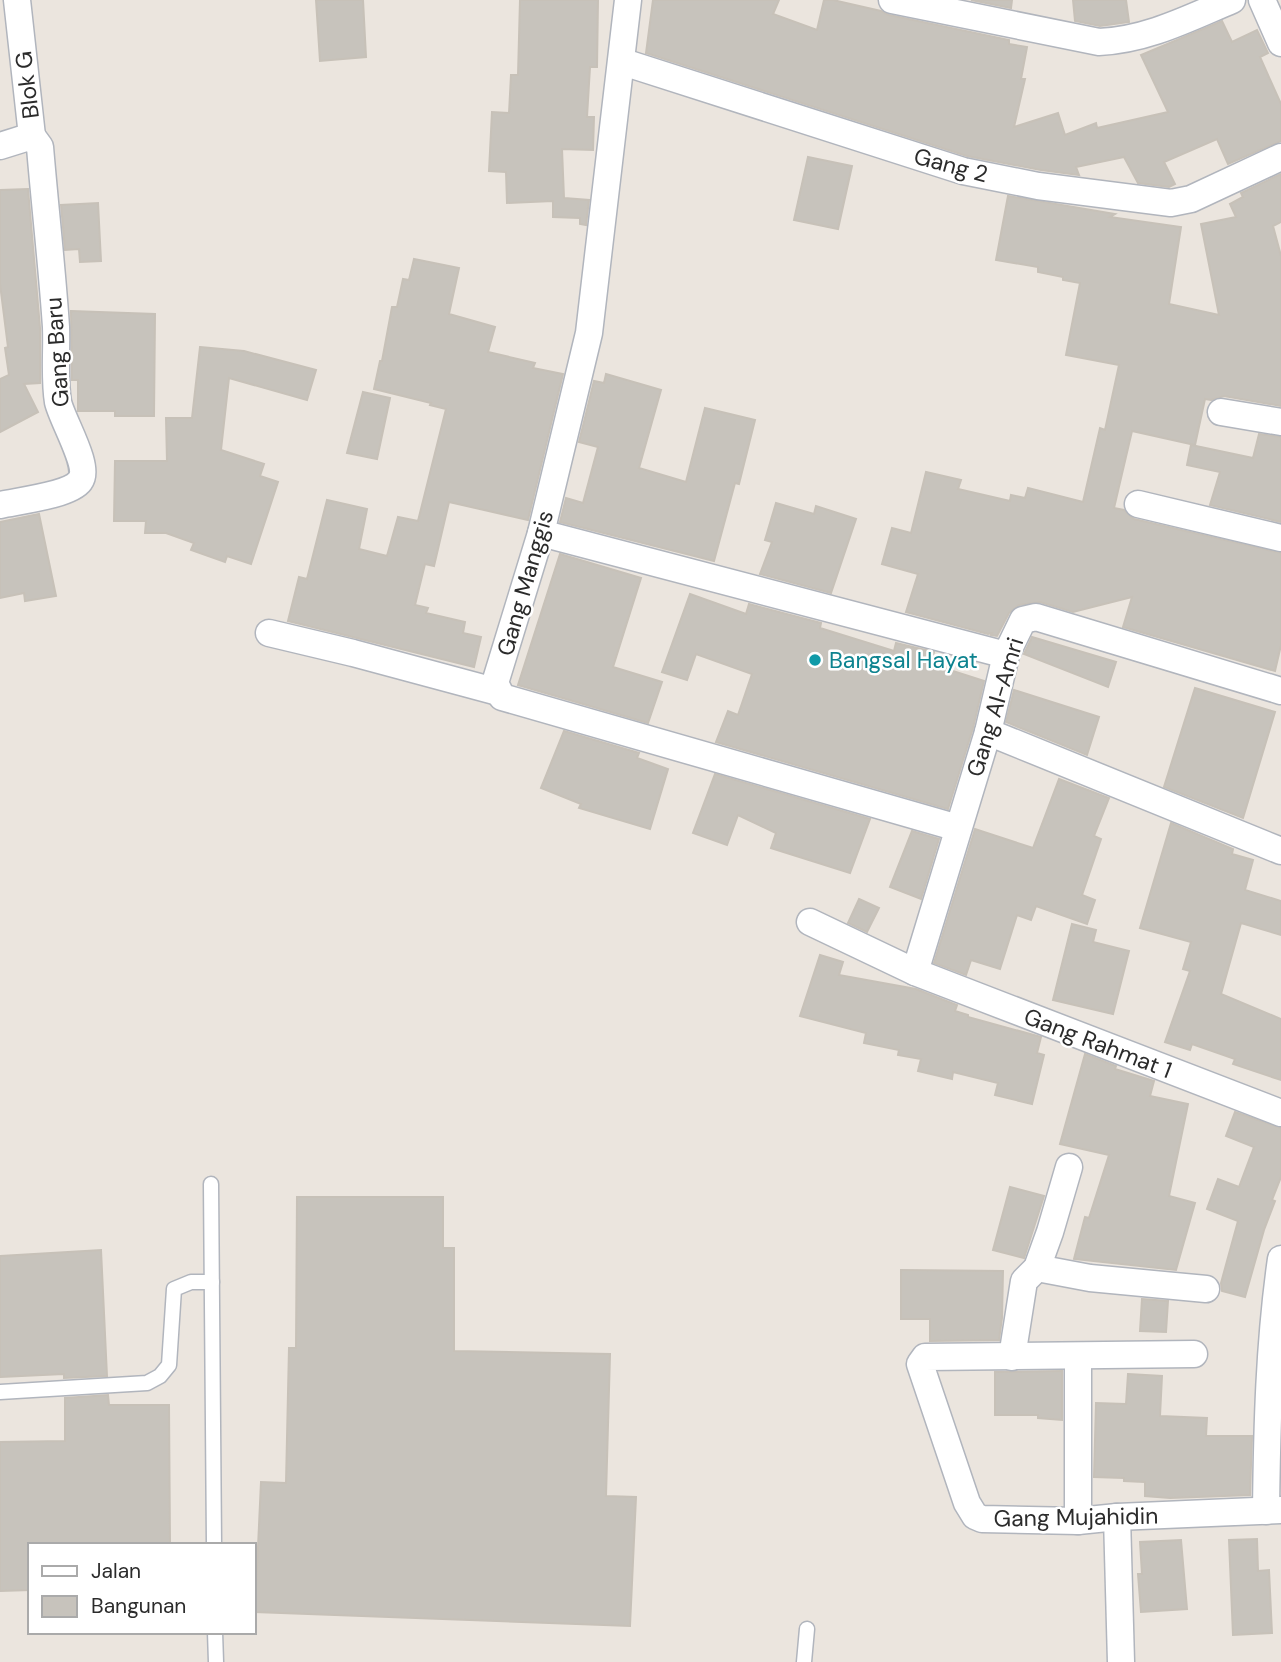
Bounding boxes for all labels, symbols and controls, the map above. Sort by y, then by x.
street label: Blok G [8,50,46,120]
street label: Gang 2 [911,141,991,189]
street label: Gang Baru [38,296,76,408]
street label: Gang Manggis [490,507,560,659]
street label: Gang Al-Amri [960,634,1030,780]
place label: Bangsal Hayat [829,645,978,675]
marker: Bangsal Hayat [807,652,823,668]
street label: Gang Rahmat 1 [1020,1001,1176,1085]
street label: Gang Mujahidin [993,1501,1159,1533]
legend [28,1543,256,1634]
text: Jalan [91,1557,141,1585]
text: Bangunan [91,1592,186,1620]

